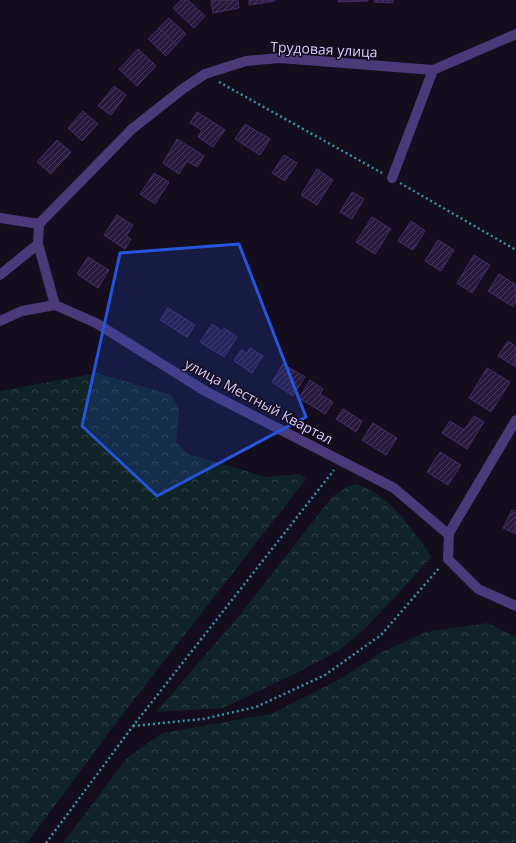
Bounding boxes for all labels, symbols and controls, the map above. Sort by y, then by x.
street label: Трудовая улица [270,37,378,61]
street label: улица Местный Квартал [182,354,336,448]

